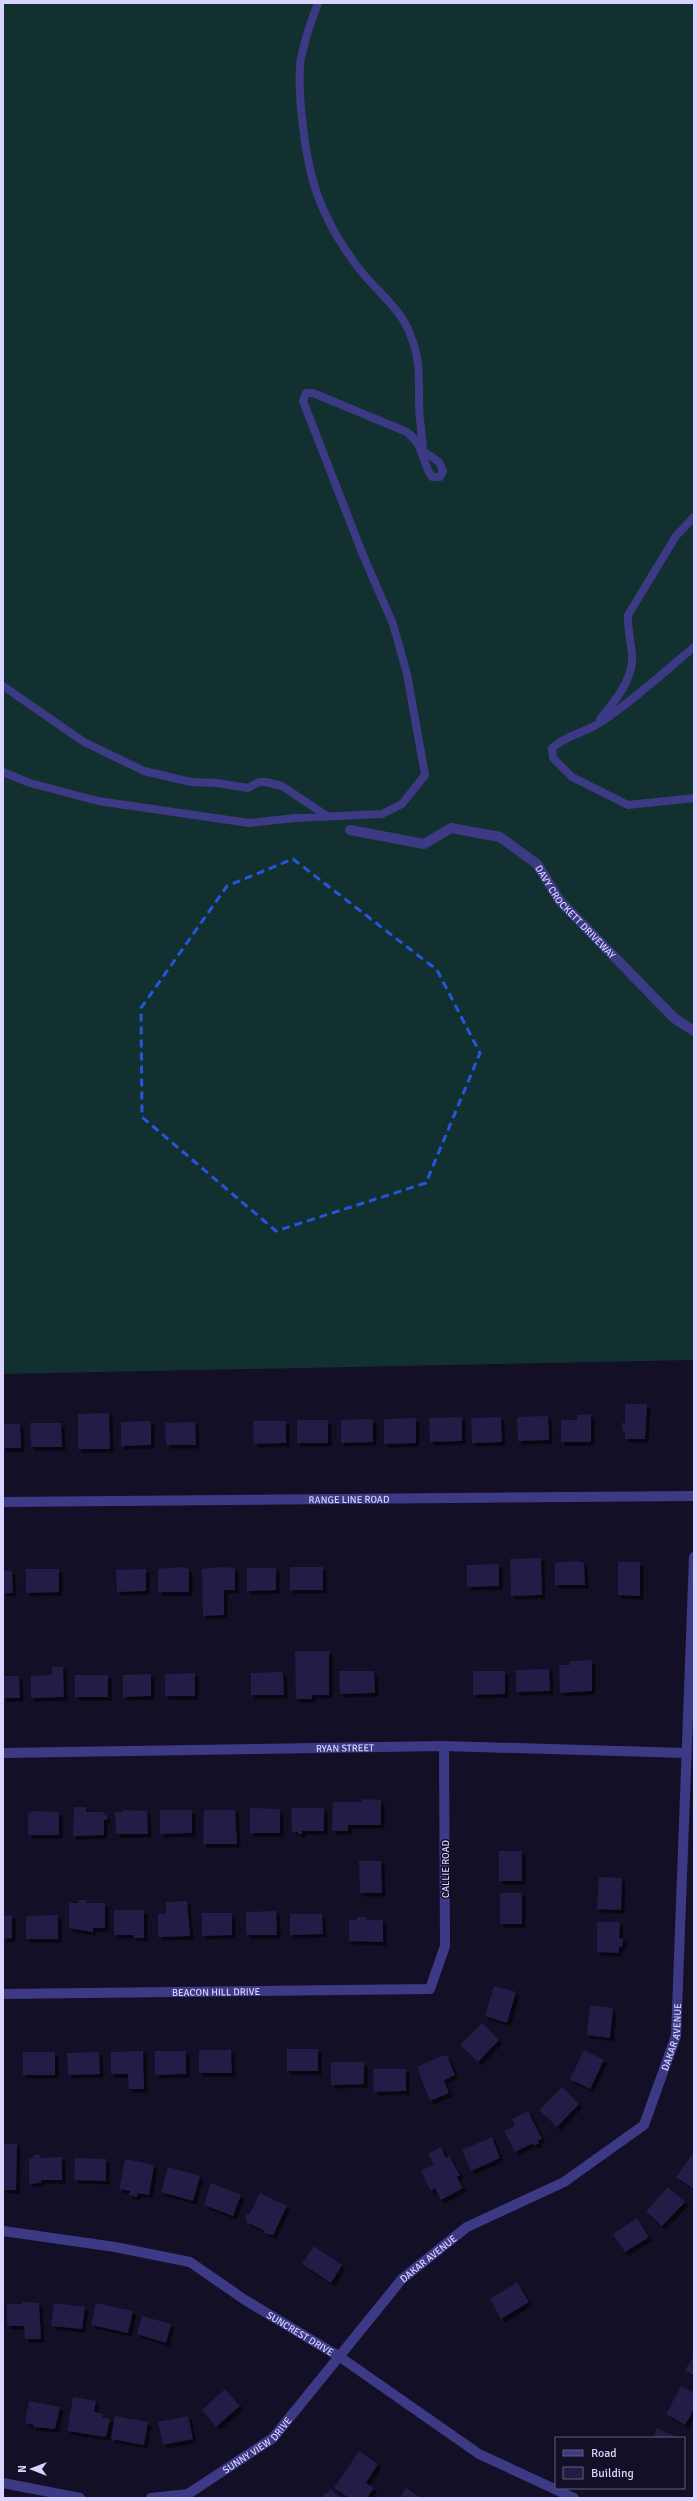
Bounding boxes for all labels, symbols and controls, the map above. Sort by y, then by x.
street label: DAVY CROCKETT DRIVEWAY [532,863,618,962]
street label: RANGE LINE ROAD [308,1494,389,1506]
street label: RYAN STREET [316,1742,374,1755]
street label: CALLIE ROAD [440,1840,452,1898]
street label: BEACON HILL DRIVE [172,1986,261,1999]
street label: DAKAR AVENUE [659,2003,684,2072]
street label: DAKAR AVENUE [398,2233,460,2285]
street label: SUNCREST DRIVE [264,2309,336,2359]
street label: SUNNY VIEW DRIVE [221,2415,295,2477]
legend [555,2437,685,2489]
text: Road [591,2446,617,2461]
north arrow [12,2449,52,2489]
text: N [16,2465,29,2473]
text: Building [591,2466,634,2481]

